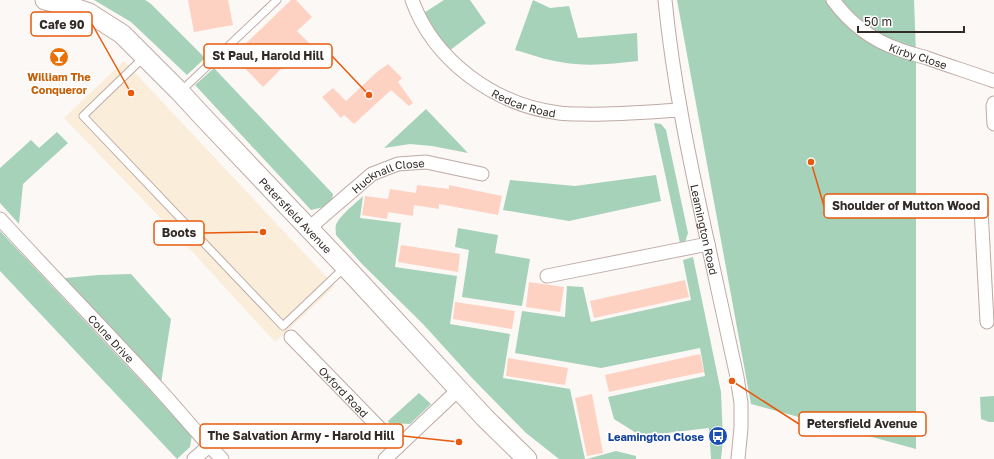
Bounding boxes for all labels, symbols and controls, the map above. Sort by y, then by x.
scale bar [858,8,964,34]
callout: Cafe 90 [31,12,92,36]
text: 50 m [864,14,892,29]
text: Cafe 90 [39,17,85,32]
street label: Kirby Close [888,40,949,71]
callout: St Paul, Harold Hill [204,44,332,68]
bar icon: William The Conqueror [48,46,70,68]
text: St Paul, Harold Hill [212,48,324,63]
place label: William The Conqueror [27,70,91,96]
street label: Redcar Road [490,86,557,119]
street label: Hucknall Close [349,156,425,195]
street label: Petersfield Avenue [257,174,335,255]
street label: Leamington Road [689,183,721,276]
callout: Shoulder of Mutton Wood [824,194,988,218]
text: Shoulder of Mutton Wood [832,198,980,213]
callout: Boots [154,221,204,245]
text: Boots [162,225,196,240]
street label: Colne Drive [86,311,137,365]
street label: Oxford Road [317,364,371,419]
callout: Petersfield Avenue [799,412,926,436]
text: Petersfield Avenue [807,416,917,431]
callout: The Salvation Army - Harold Hill [200,424,403,448]
bus stop icon: Leamington Close [707,425,729,447]
text: The Salvation Army - Harold Hill [207,428,395,443]
place label: Leamington Close [608,430,705,443]

